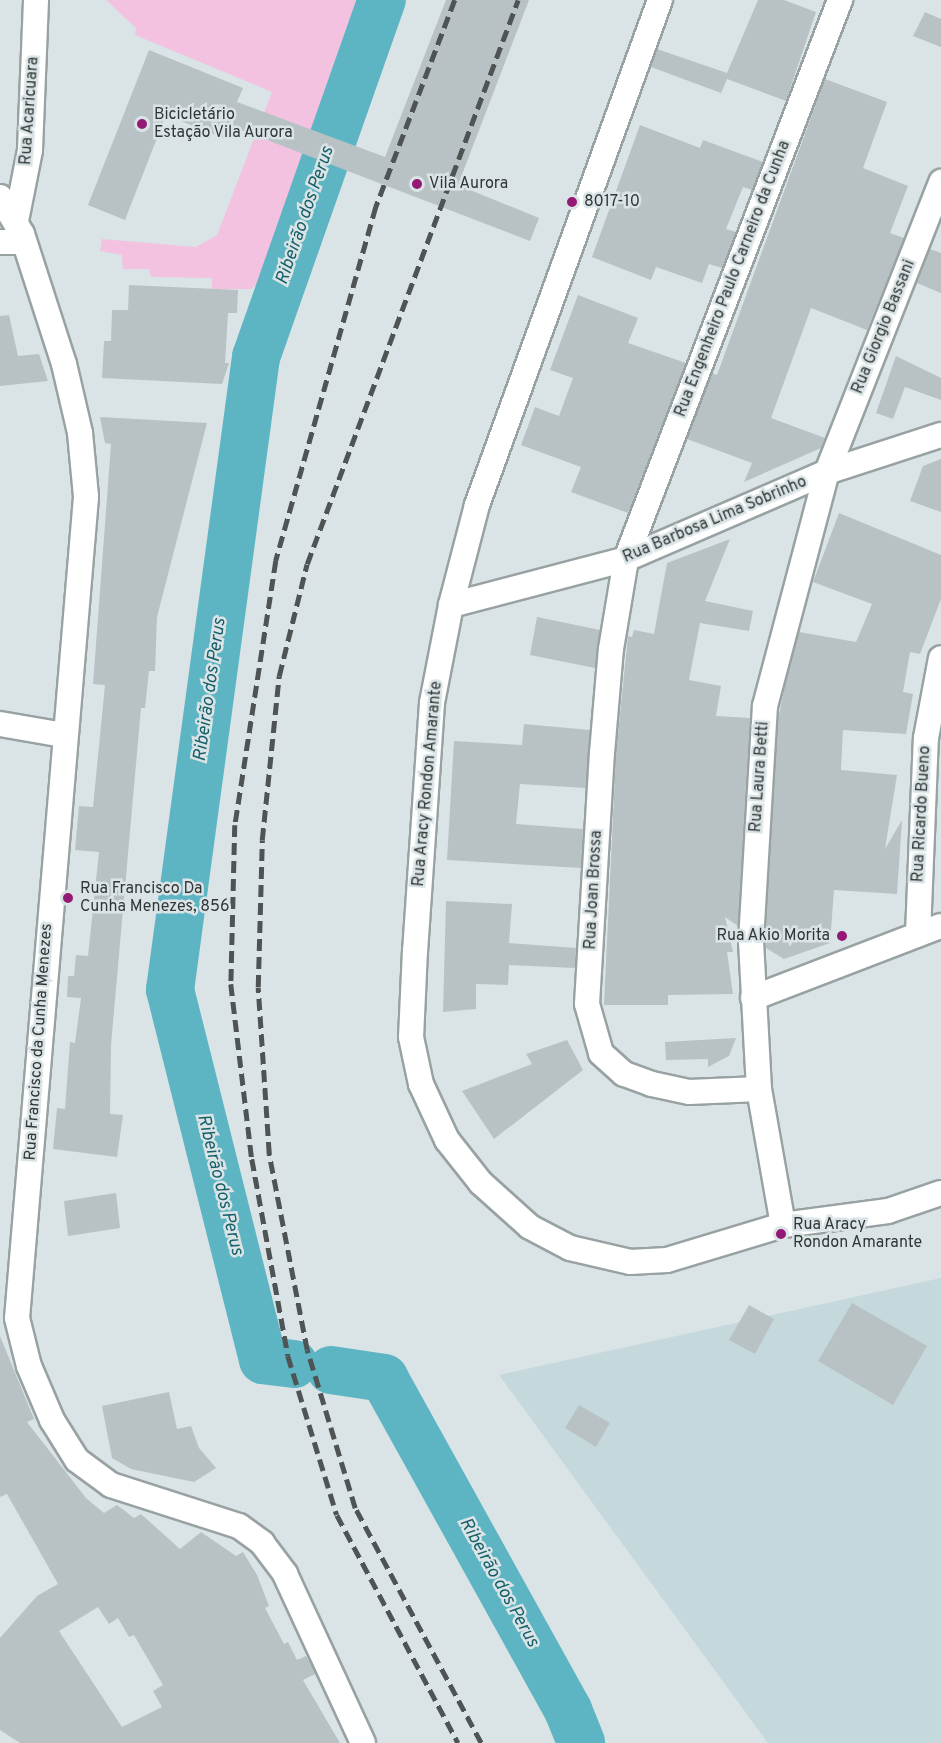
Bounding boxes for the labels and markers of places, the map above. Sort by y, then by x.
place label: Bicicletário Estação Vila Aurora [154,105,294,143]
marker: Bicicletário Estação Vila Aurora [135,117,149,131]
place label: Vila Aurora [429,174,509,194]
marker: Vila Aurora [410,177,424,191]
place label: 8017-10 [584,192,640,212]
marker: 8017-10 [565,195,579,209]
place label: Rua Francisco Da Cunha Menezes, 856 [80,879,230,917]
marker: Rua Francisco Da Cunha Menezes, 856 [61,891,75,905]
place label: Rua Akio Morita [716,926,830,946]
marker: Rua Akio Morita [835,929,849,943]
place label: Rua Aracy Rondon Amarante [793,1215,923,1253]
marker: Rua Aracy Rondon Amarante [774,1227,788,1241]

